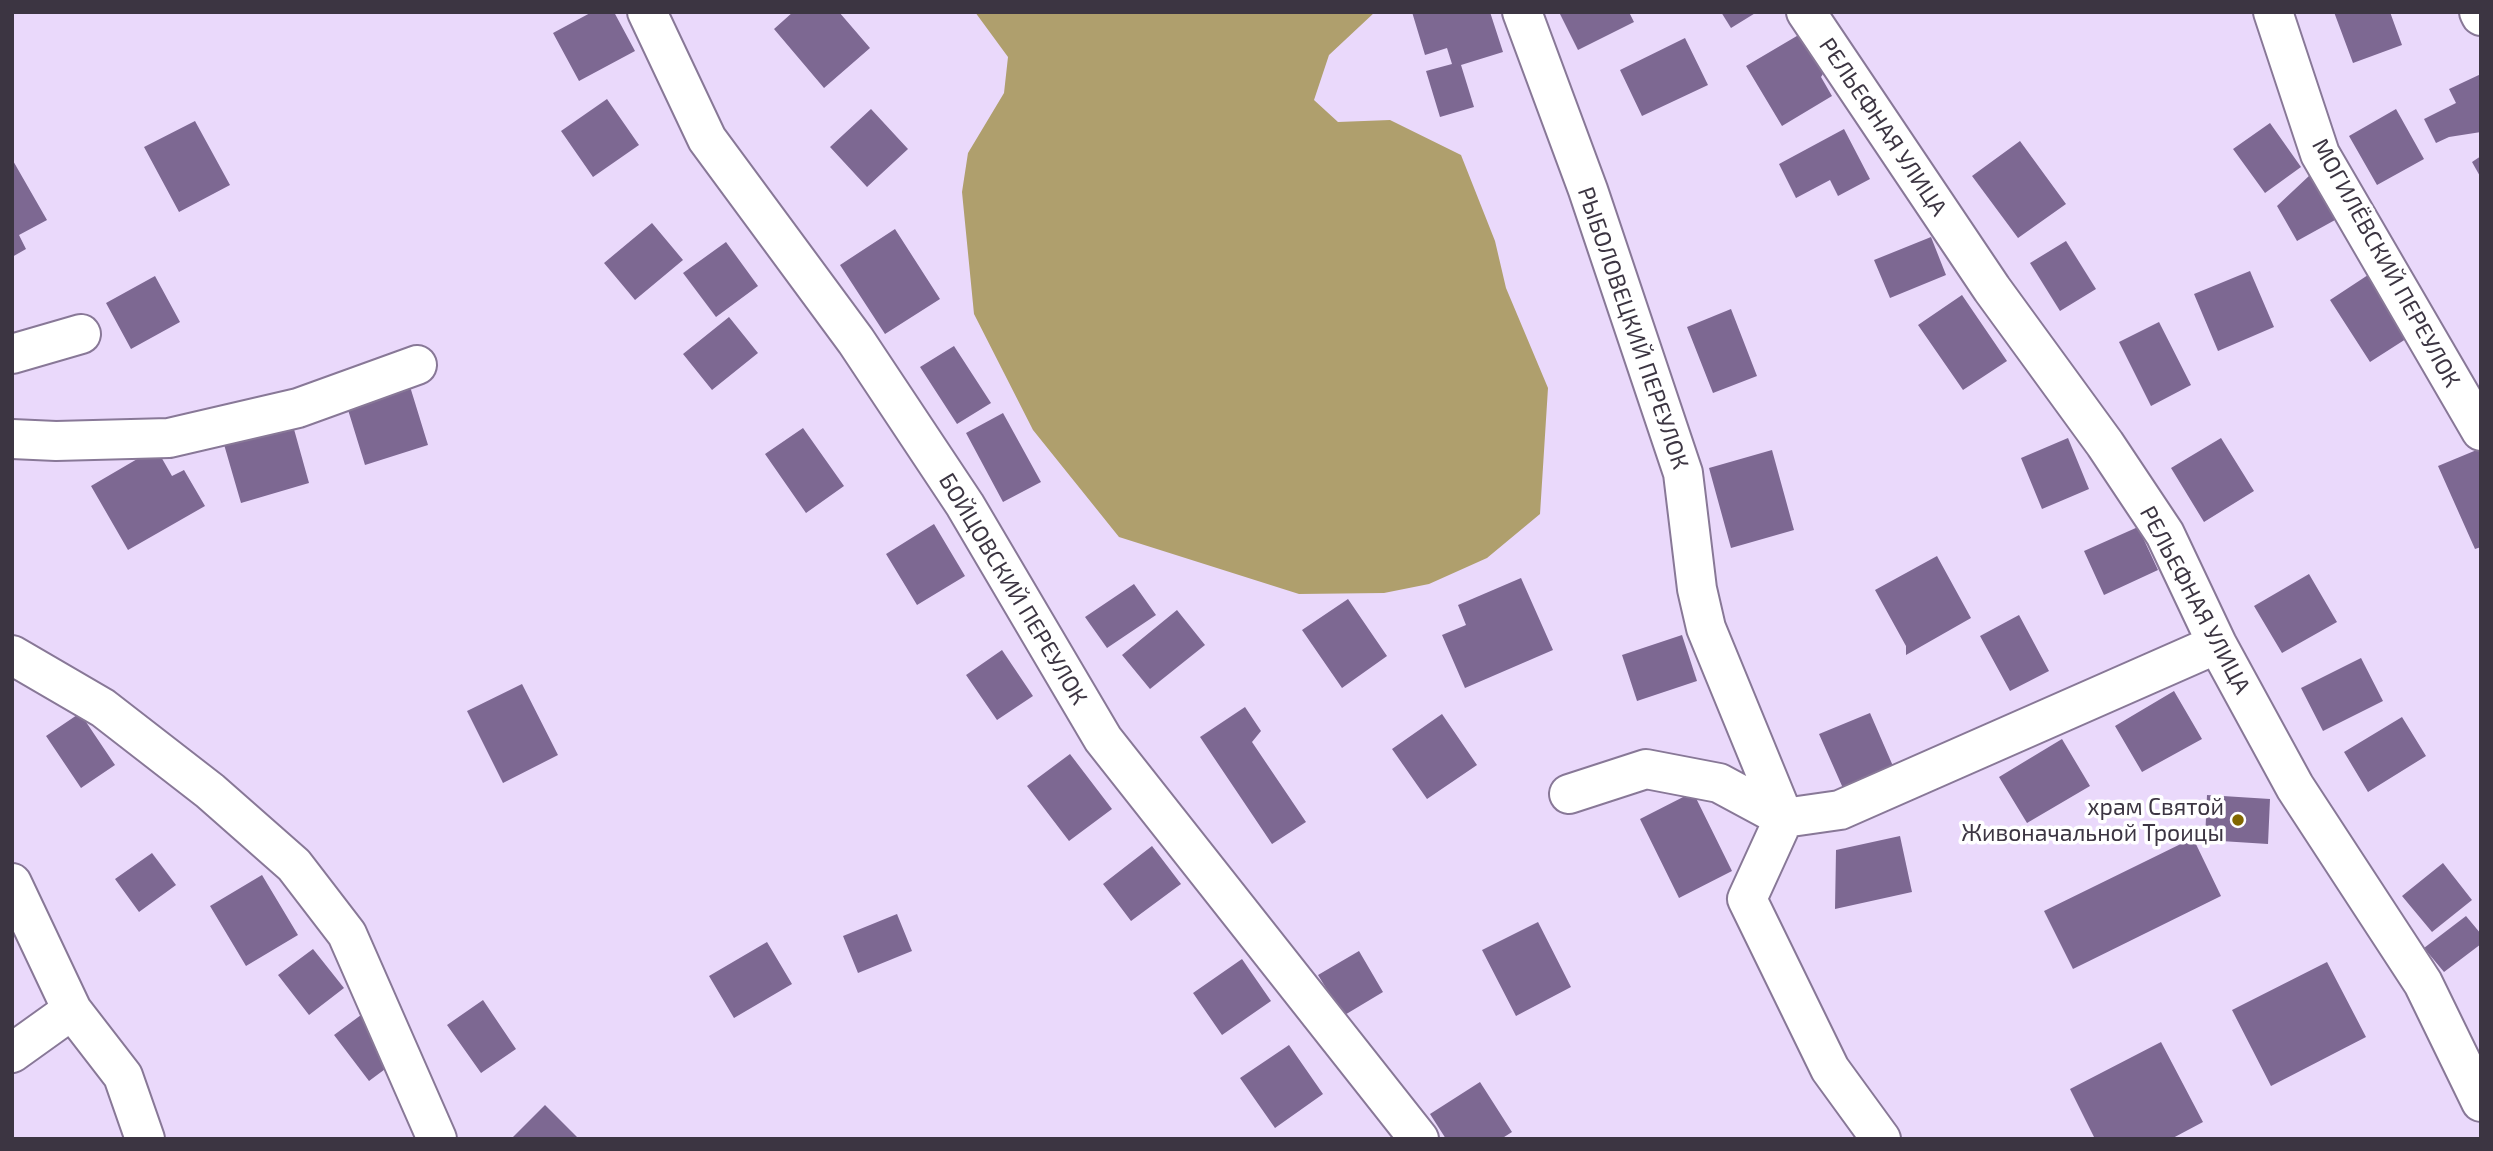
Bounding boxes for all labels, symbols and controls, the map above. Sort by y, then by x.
street label: РЕЛЬЕФНАЯ УЛИЦА [1813,33,1953,221]
street label: МОГИЛЁВСКИЙ ПЕРЕУЛОК [2306,134,2466,392]
street label: РЫБОЛОВЕЦКИЙ ПЕРЕУЛОК [1572,183,1694,473]
street label: БОЙЦОВСКИЙ ПЕРЕУЛОК [933,468,1093,710]
street label: РЕЛЬЕФНАЯ УЛИЦА [2134,501,2256,699]
place label: храм Святой Живоначальной Троицы [1961,793,2224,847]
marker: храм Святой Живоначальной Троицы [2230,812,2246,828]

